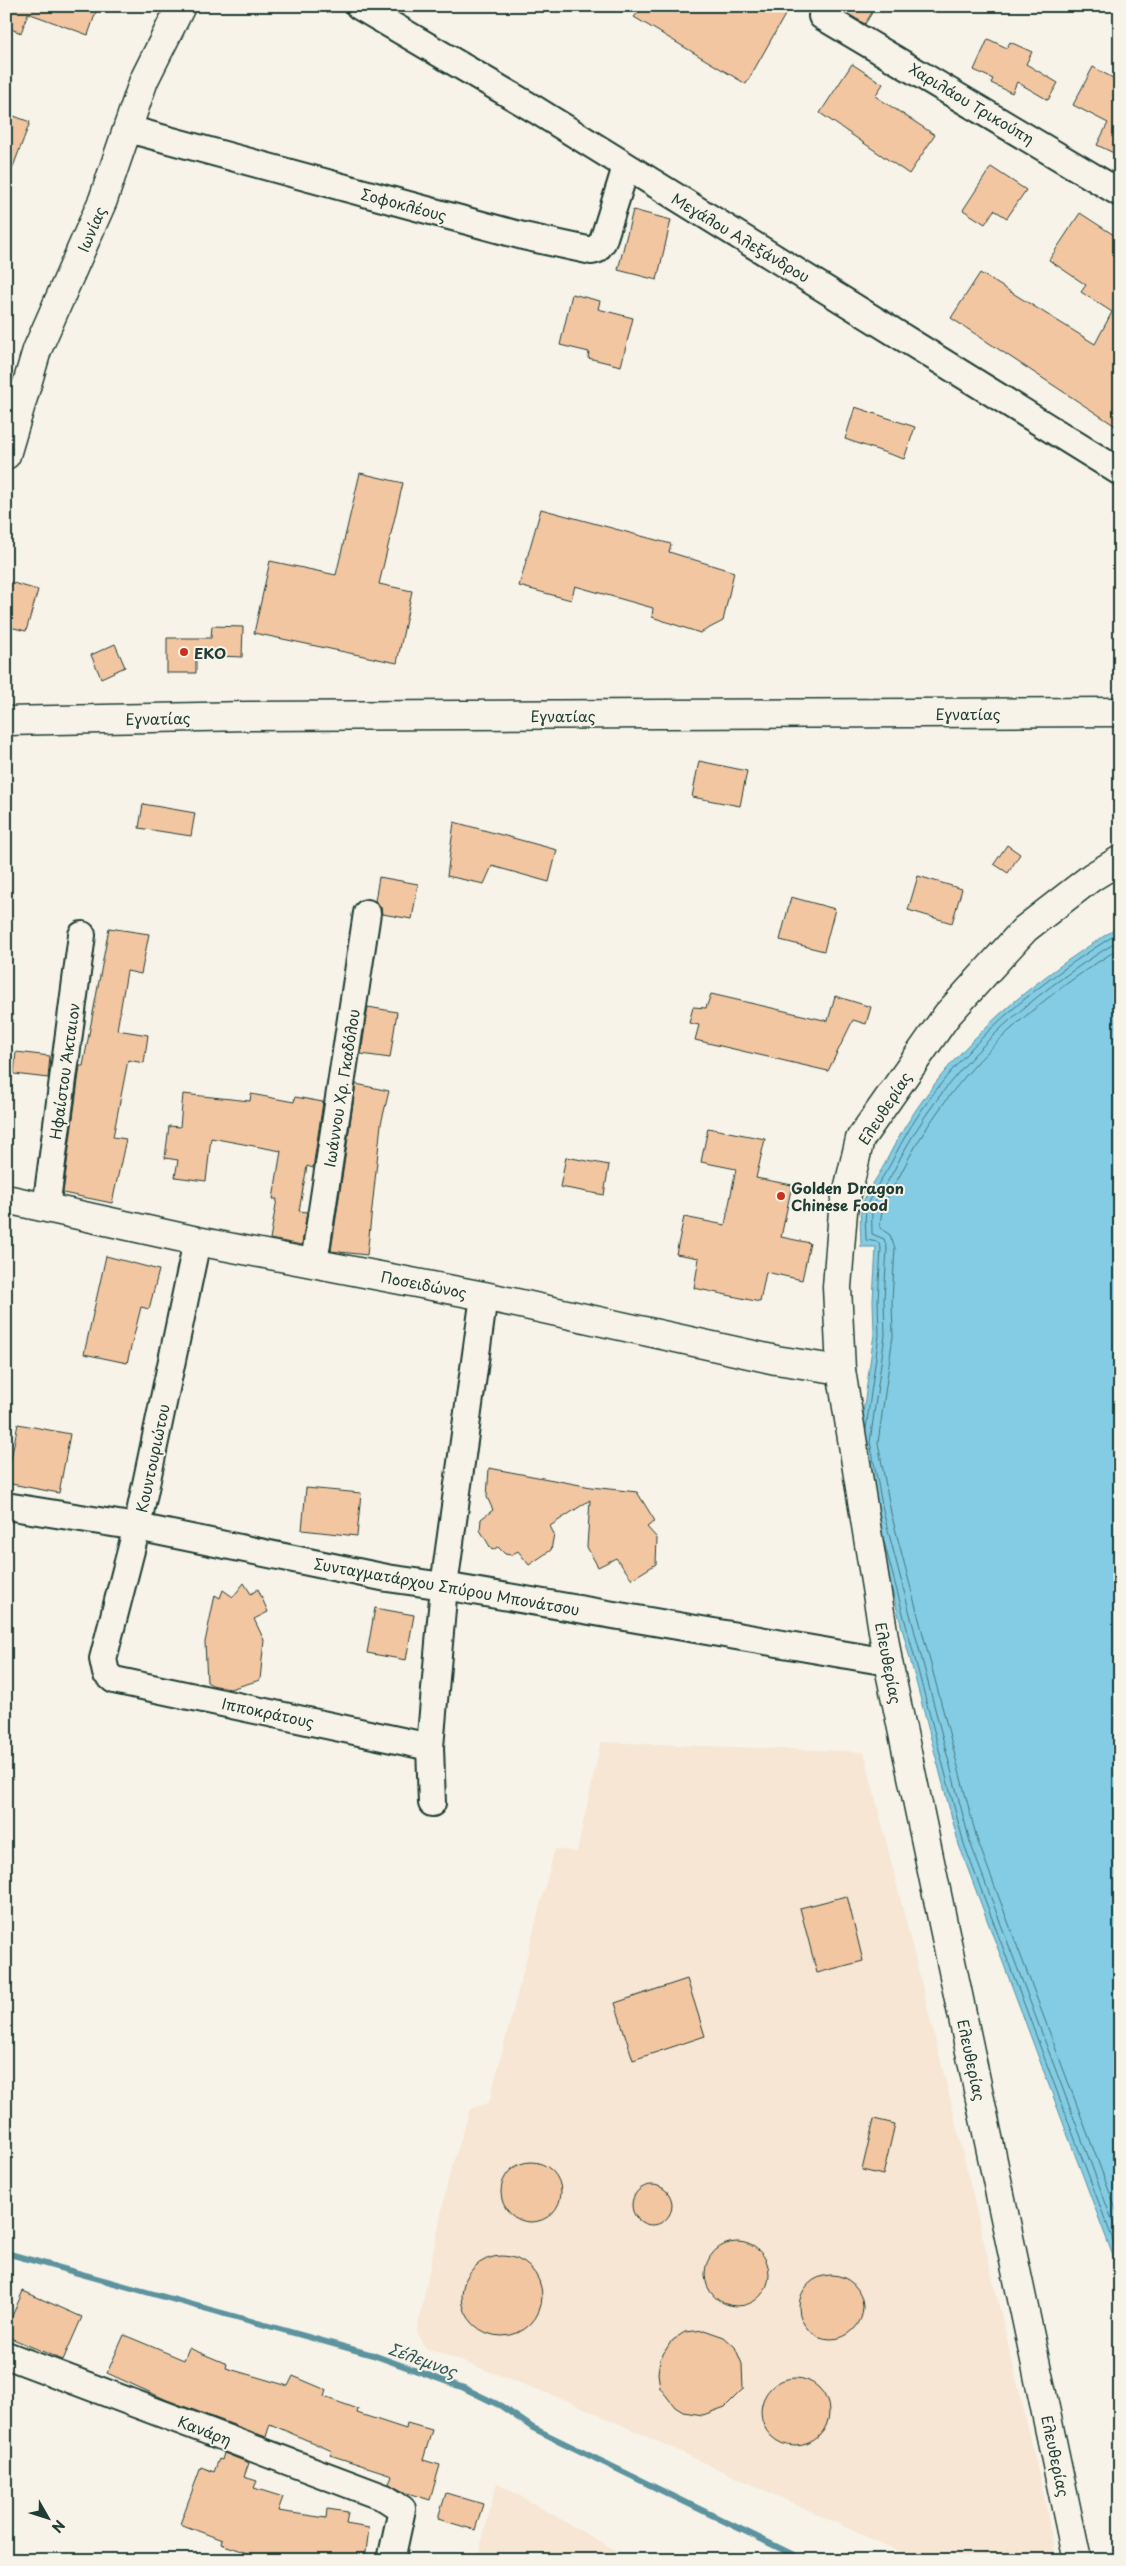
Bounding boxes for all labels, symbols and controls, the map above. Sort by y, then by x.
street label: Χαριλάου Τρικούπη [905,56,1039,150]
street label: Σοφοκλέους [359,182,450,227]
street label: Μεγάλου Αλεξάνδρου [667,186,815,288]
street label: Ιωνίας [71,202,111,255]
place label: EKO [194,641,226,664]
marker: EKO [178,646,190,658]
street label: Εγνατίας [936,702,1001,725]
street label: Εγνατίας [531,704,596,727]
street label: Εγνατίας [125,706,191,730]
street label: Ηφαίστου Άκταιον [43,1001,85,1141]
street label: Ιωάννου Χρ. Γκαδόλου [317,1007,365,1169]
street label: Ελευθερίας [852,1067,916,1149]
place label: Golden Dragon Chinese Food [791,1176,904,1216]
marker: Golden Dragon Chinese Food [775,1190,787,1202]
street label: Ποσειδώνος [379,1264,469,1304]
street label: Κουντουριώτου [129,1402,175,1514]
street label: Συνταγματάρχου Σπύρου Μπονάτσου [312,1551,582,1621]
street label: Ελευθερίας [870,1620,908,1706]
street label: Ιπποκράτους [220,1691,316,1733]
street label: Ελευθερίας [952,2017,992,2103]
water label: Σέλεμνος [386,2336,462,2383]
street label: Κανάρη [175,2409,235,2451]
street label: Ελευθερίας [1036,2413,1076,2499]
north arrow [22,2494,72,2544]
text: N [47,2516,70,2537]

